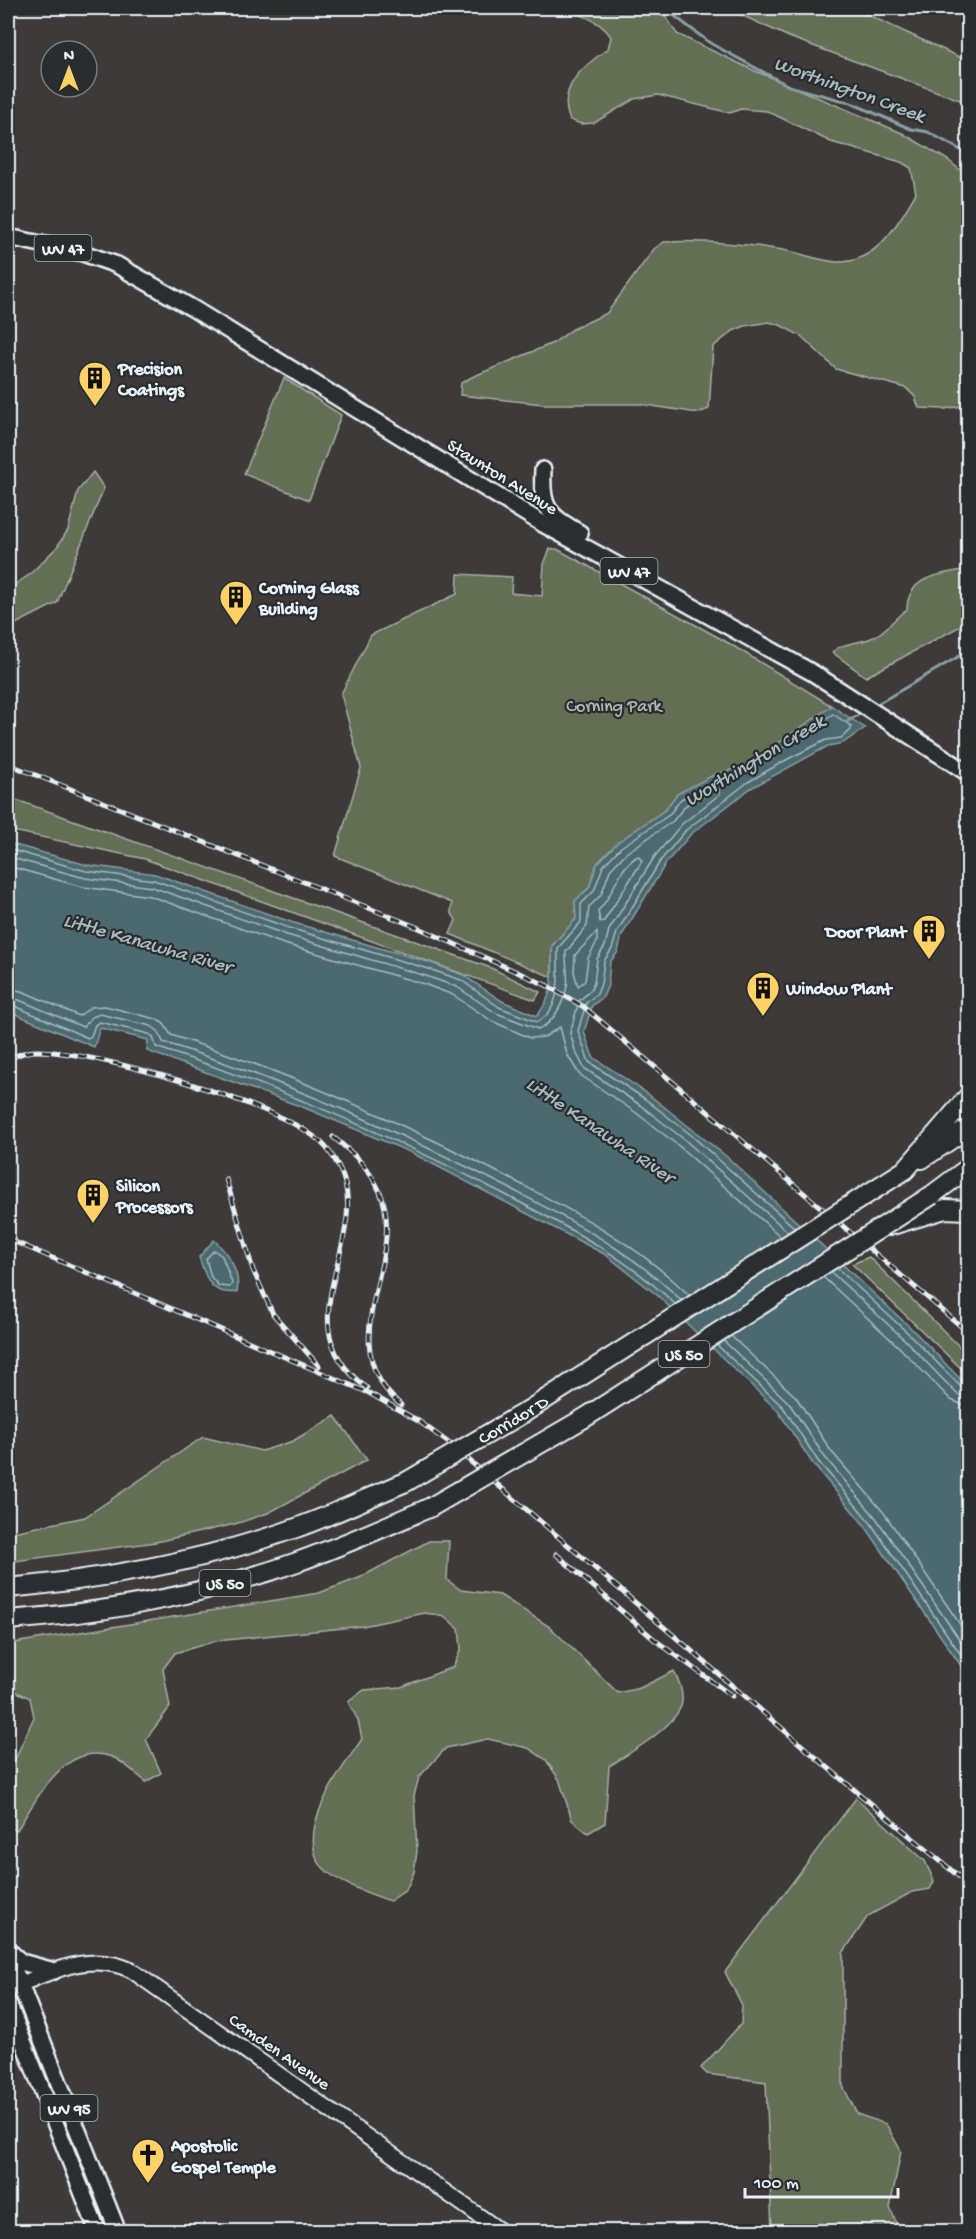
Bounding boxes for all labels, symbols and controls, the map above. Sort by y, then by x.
north arrow [39,39,99,99]
text: N [64,48,75,67]
water label: Worthington Creek [770,53,929,130]
road number: WV 47 [34,235,92,261]
building icon: Precision Coatings [77,360,113,407]
place label: Precision Coatings [117,360,185,402]
street label: Staunton Avenue [443,436,561,521]
road number: WV 47 [600,558,658,584]
building icon: Corning Glass Building [218,579,254,626]
place label: Corning Glass Building [258,579,360,621]
park label: Corning Park [566,697,664,718]
water label: Worthington Creek [682,710,832,813]
water label: Little Kanawha River [61,910,237,981]
building icon: Door Plant [911,913,947,960]
place label: Door Plant [823,923,908,944]
building icon: Window Plant [745,970,781,1017]
place label: Window Plant [785,980,893,1001]
water label: Little Kanawha River [521,1074,681,1192]
building icon: Silicon Processors [75,1177,111,1224]
place label: Silicon Processors [115,1177,194,1219]
road number: US 50 [658,1341,710,1367]
street label: Corridor D [475,1392,553,1450]
road number: US 50 [200,1570,250,1596]
street label: Camden Avenue [224,2010,334,2096]
road number: WV 95 [40,2095,98,2121]
church icon: Apostolic Gospel Temple [130,2137,166,2184]
place label: Apostolic Gospel Temple [170,2137,277,2179]
scale bar [745,2161,898,2199]
text: 100 m [753,2174,799,2195]

